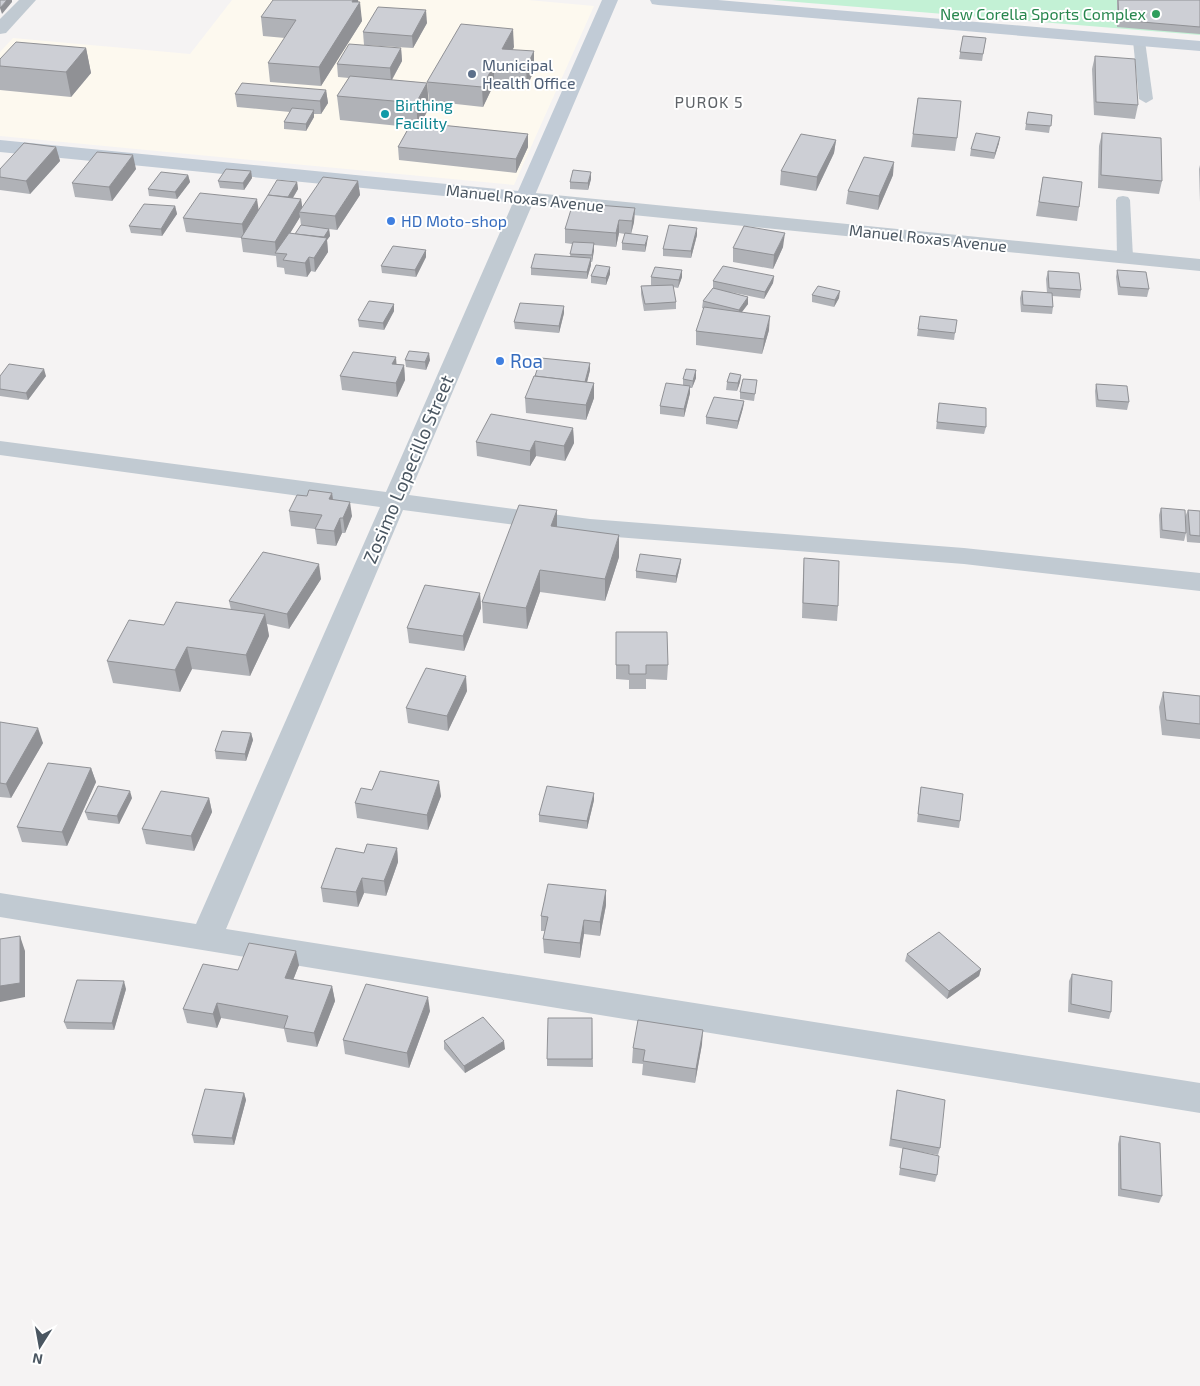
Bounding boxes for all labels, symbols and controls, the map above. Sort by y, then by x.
place label: New Corella Sports Complex [940,4,1147,23]
marker: New Corella Sports Complex [1150,8,1162,20]
place label: Municipal Health Office [482,55,576,92]
marker: Municipal Health Office [466,68,478,80]
district label: PUROK 5 [674,92,744,111]
place label: Birthing Facility [395,95,453,132]
marker: Birthing Facility [379,108,391,120]
street label: Manuel Roxas Avenue [445,180,605,215]
place label: HD Moto-shop [401,211,507,230]
marker: HD Moto-shop [385,215,397,227]
street label: Manuel Roxas Avenue [848,220,1008,255]
place label: Roa [510,349,543,372]
marker: Roa [494,355,506,367]
street label: Zosimo Lopecillo Street [357,371,458,566]
north arrow [15,1321,65,1371]
text: N [31,1350,44,1369]

